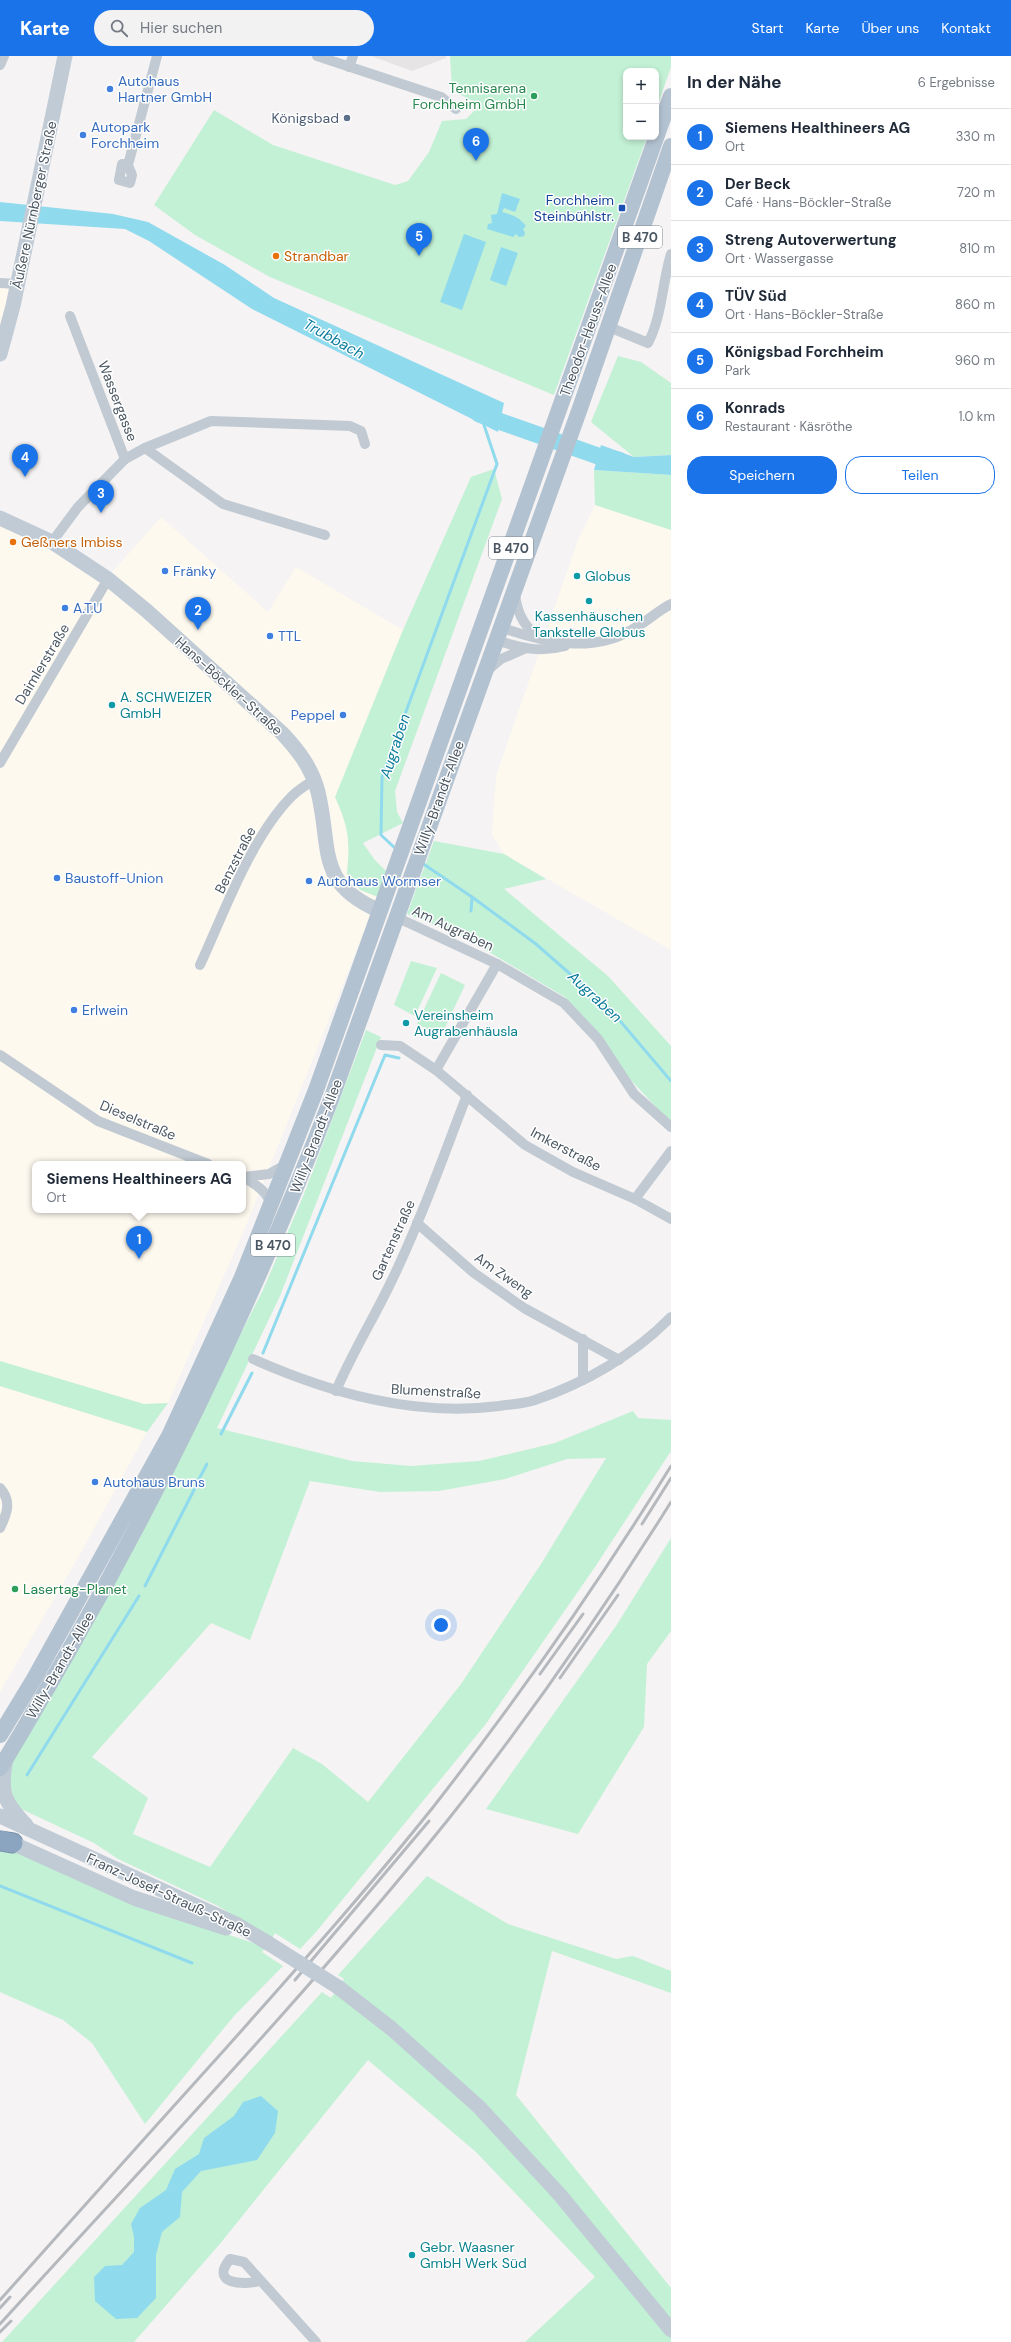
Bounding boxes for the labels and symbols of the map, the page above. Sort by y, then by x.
place label: Autohaus Hartner GmbH [118,72,212,106]
place label: Tennisarena Forchheim GmbH [413,79,526,113]
marker: Autohaus Hartner GmbH [105,84,115,94]
marker: Tennisarena Forchheim GmbH [529,91,539,101]
place label: Königsbad [272,109,339,127]
marker: Königsbad [342,113,352,123]
place label: Autopark Forchheim [91,118,159,152]
street label: Äußere Nürnberger Straße [7,119,61,291]
pin: 6 [463,128,489,161]
marker: Autopark Forchheim [78,130,88,140]
place label: Forchheim Steinbühlstr. [534,191,614,225]
marker: Forchheim Steinbühlstr. [617,203,627,213]
pin: 5 [406,223,432,256]
road number: B 470 [618,226,662,248]
place label: Strandbar [284,247,349,265]
marker: Strandbar [271,251,281,261]
street label: Theodor-Heuss-Allee [556,261,620,399]
water label: Trubbach [300,314,368,364]
street label: Wassergasse [94,358,142,444]
pin: 4 [12,444,38,477]
pin: 3 [88,480,114,513]
place label: Geßners Imbiss [21,533,123,551]
marker: Geßners Imbiss [8,537,18,547]
road number: B 470 [489,537,533,559]
place label: Fränky [173,562,216,580]
marker: Fränky [160,566,170,576]
place label: Globus [585,567,631,585]
marker: Globus [572,571,582,581]
marker: Kassenhäuschen Tankstelle Globus [584,596,594,606]
pin: 2 [185,597,211,630]
place label: A.T.U [73,599,102,617]
marker: A.T.U [60,603,70,613]
place label: Kassenhäuschen Tankstelle Globus [533,607,645,641]
street label: Daimlerstraße [11,620,73,708]
place label: TTL [278,627,301,645]
marker: TTL [265,631,275,641]
street label: Hans-Böckler-Straße [171,633,287,739]
place label: A. SCHWEIZER GmbH [120,688,212,722]
marker: A. SCHWEIZER GmbH [107,700,117,710]
place label: Peppel [291,706,335,724]
marker: Peppel [338,710,348,720]
water label: Augraben [375,711,415,782]
street label: Willy-Brandt-Allee [410,738,468,858]
street label: Benzstraße [210,823,260,897]
place label: Baustoff-Union [65,869,163,887]
place label: Autohaus Wormser [317,872,441,890]
marker: Baustoff-Union [52,873,62,883]
marker: Autohaus Wormser [304,876,314,886]
street label: Am Augraben [409,901,497,955]
water label: Augraben [563,966,627,1027]
place label: Erlwein [82,1001,128,1019]
marker: Erlwein [69,1005,79,1015]
place label: Vereinsheim Augrabenhäusla [414,1006,518,1040]
marker: Vereinsheim Augrabenhäusla [401,1018,411,1028]
street label: Willy-Brandt-Allee [286,1076,346,1196]
street label: Dieselstraße [97,1096,179,1144]
street label: Imkerstraße [528,1123,604,1175]
street label: Gartenstraße [367,1197,419,1283]
pin: 1 [126,1226,152,1259]
road number: B 470 [251,1234,295,1256]
street label: Am Zweng [471,1248,537,1302]
street label: Blumenstraße [391,1380,481,1402]
place label: Autohaus Bruns [103,1473,205,1491]
marker: Autohaus Bruns [90,1477,100,1487]
place label: Lasertag-Planet [23,1580,127,1598]
marker: Lasertag-Planet [10,1584,20,1594]
street label: Willy-Brandt-Allee [22,1608,98,1722]
your location [431,1615,451,1635]
street label: Franz-Josef-Strauß-Straße [84,1849,254,1941]
place label: Gebr. Waasner GmbH Werk Süd [420,2238,527,2272]
marker: Gebr. Waasner GmbH Werk Süd [407,2250,417,2260]

